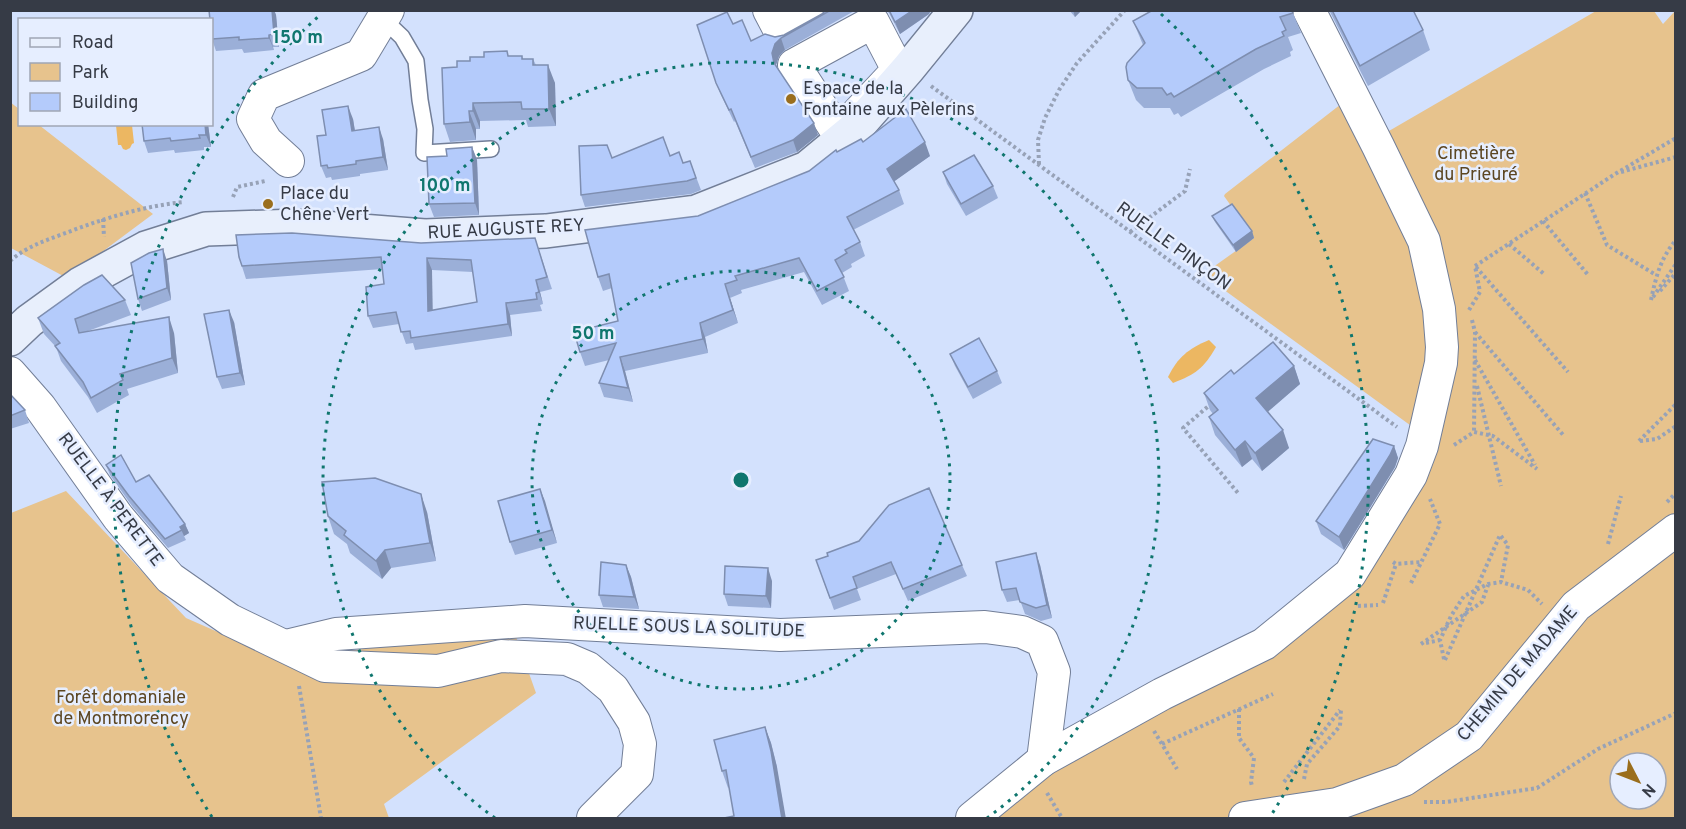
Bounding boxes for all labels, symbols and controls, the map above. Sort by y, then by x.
legend [18,18,213,126]
text: 150 m [273,27,323,50]
text: Road [72,32,114,55]
text: Park [72,62,109,85]
place label: Espace de la Fontaine aux Pèlerins [803,78,975,122]
text: Building [72,92,138,115]
marker: Espace de la Fontaine aux Pèlerins [784,92,798,106]
park label: Cimetière du Prieuré [1434,143,1518,187]
text: 100 m [419,175,471,198]
place label: Place du Chêne Vert [280,183,369,227]
marker: Place du Chêne Vert [261,197,275,211]
street label: RUELLE PINÇON [1111,198,1235,296]
street label: RUE AUGUSTE REY [427,214,585,246]
text: 50 m [571,323,615,346]
street label: RUELLE À PERETTE [52,427,169,571]
centre of rings [731,470,751,490]
street label: CHEMIN DE MADAME [1453,601,1583,747]
street label: RUELLE SOUS LA SOLITUDE [573,612,805,644]
park label: Forêt domaniale de Montmorency [53,687,189,731]
north arrow [1608,751,1668,811]
text: N [1636,779,1659,801]

